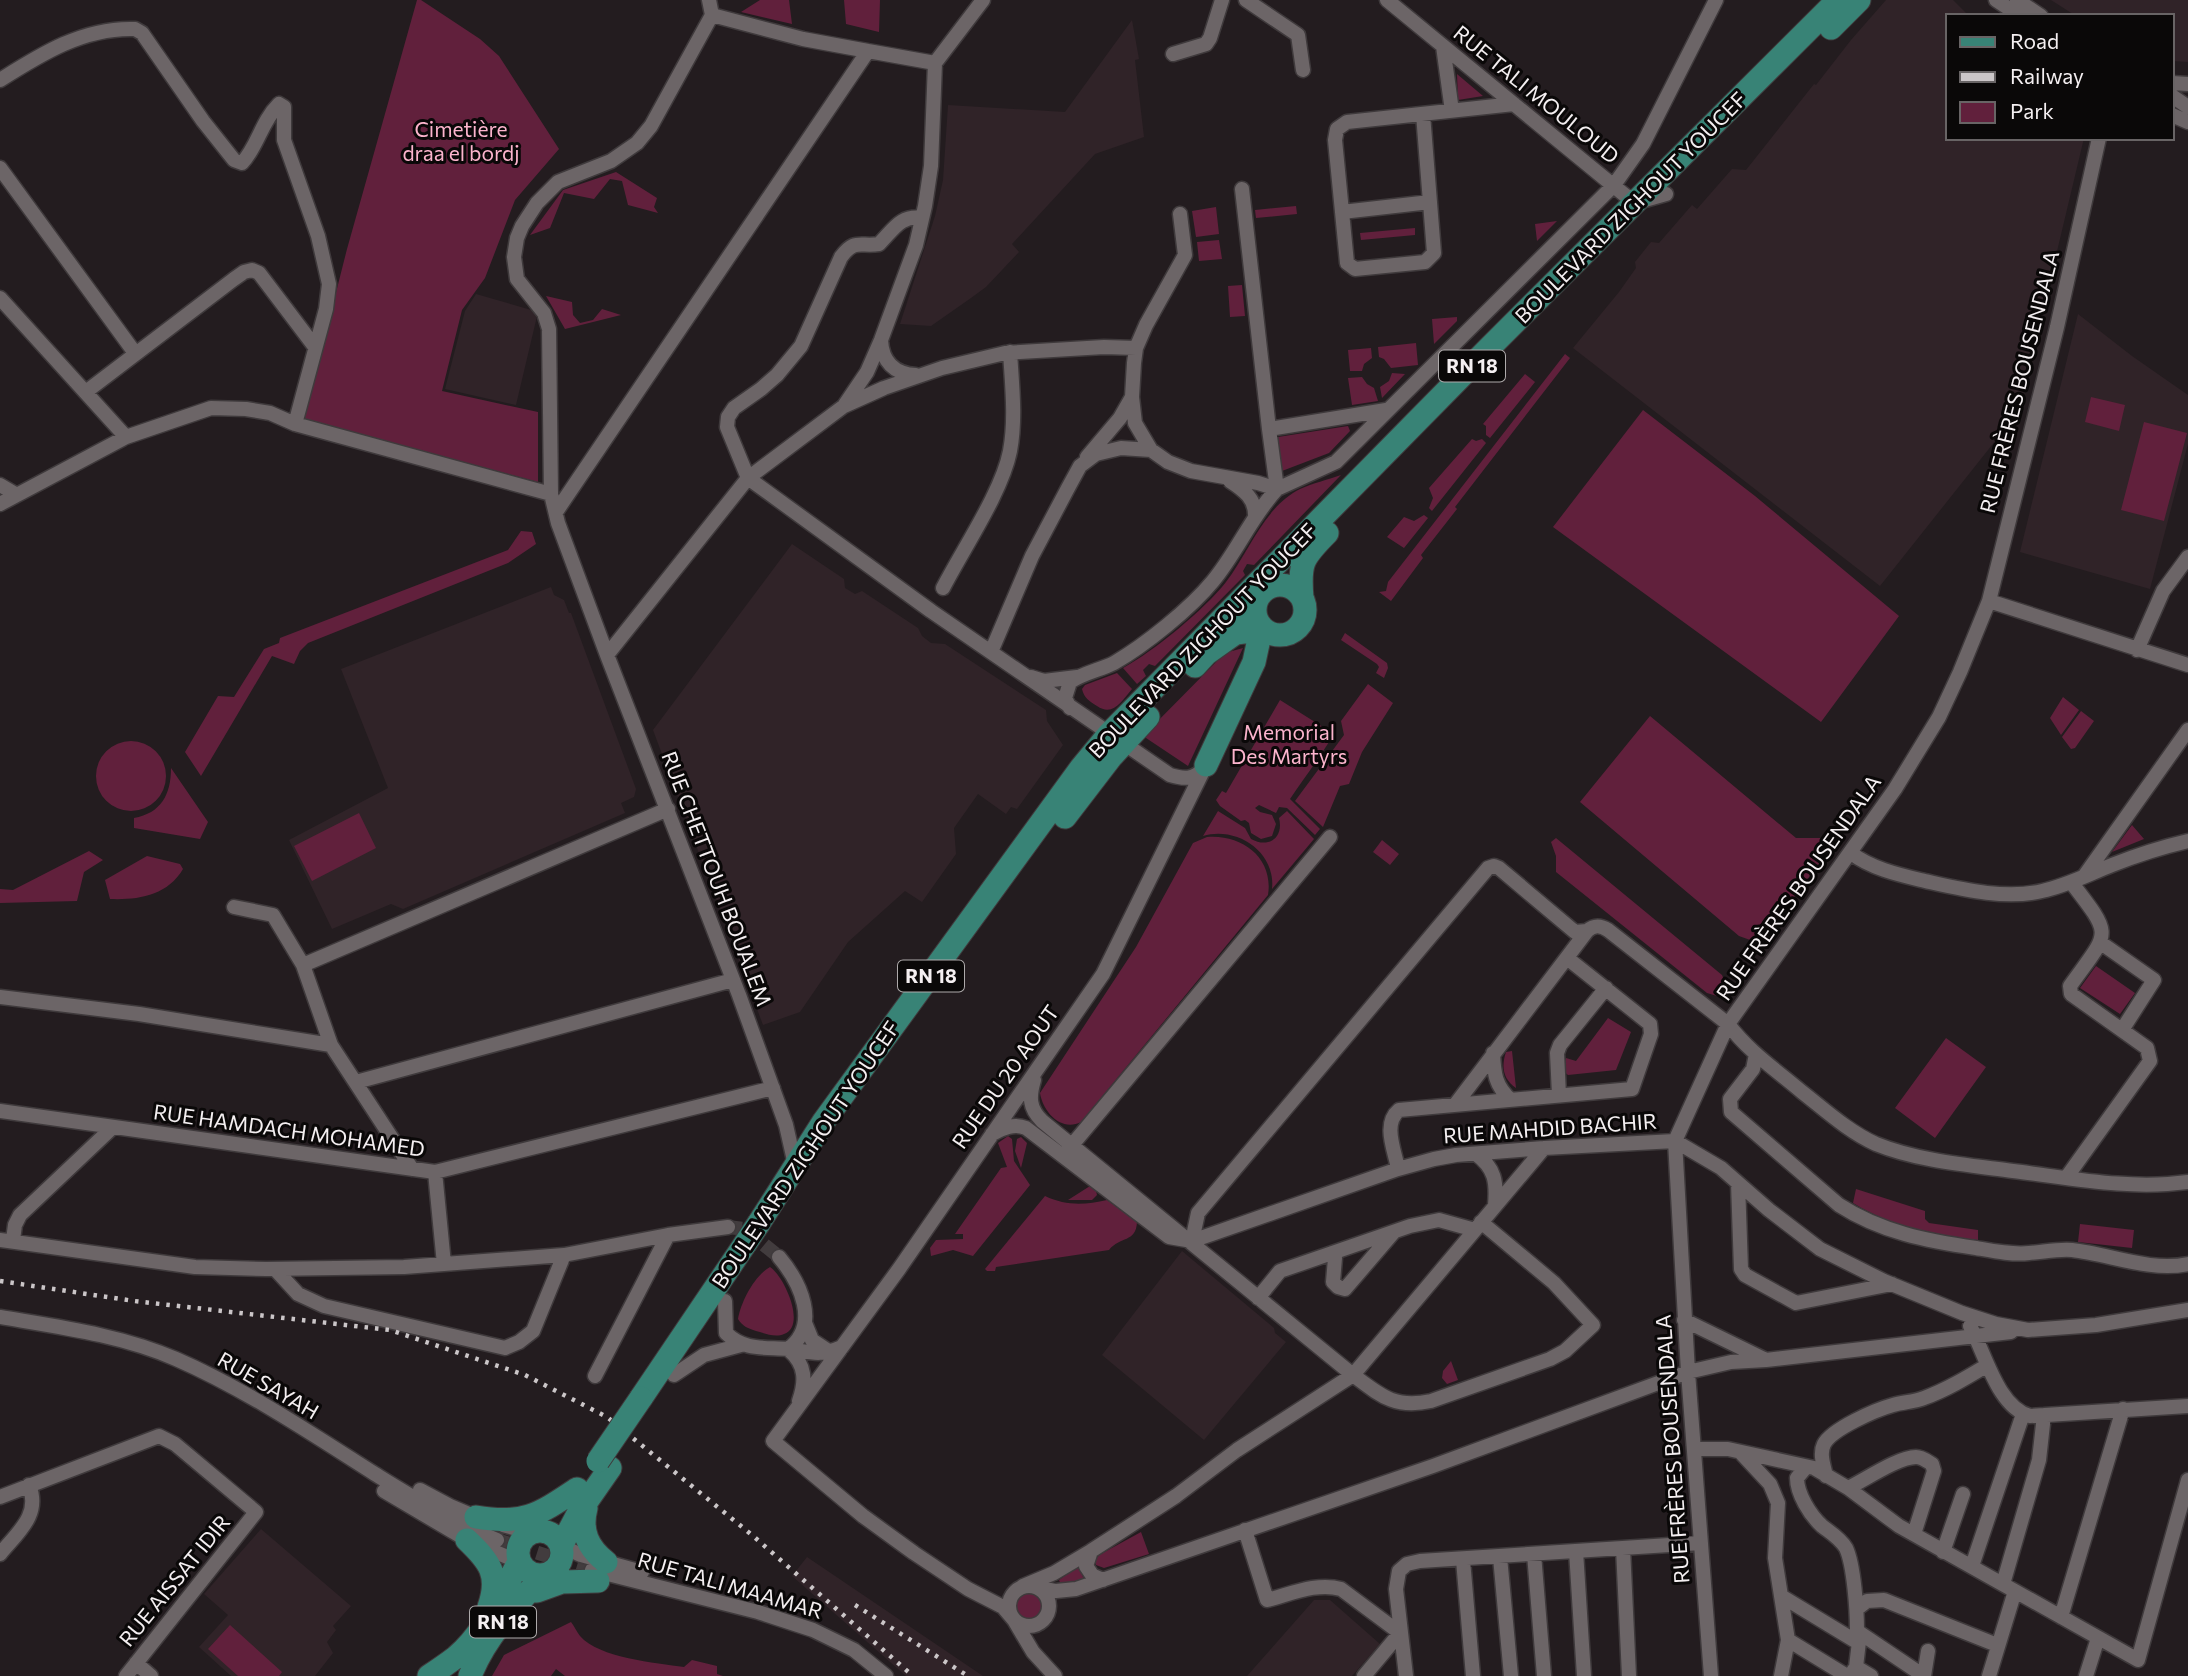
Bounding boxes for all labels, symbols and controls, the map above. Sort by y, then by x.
legend [1946,14,2174,140]
street label: RUE TALI MOULOUD [1449,20,1625,168]
text: Road [2010,28,2059,53]
text: Railway [2010,63,2084,88]
street label: BOULEVARD ZIGHOUT YOUCEF [1509,86,1751,328]
text: Park [2010,98,2054,123]
park label: Cimetière draa el bordj [402,116,520,165]
street label: RUE FRÈRES BOUSENDALA [1974,248,2063,515]
road number: RN 18 [1439,350,1505,382]
street label: BOULEVARD ZIGHOUT YOUCEF [1083,517,1321,763]
park label: Memorial Des Martyrs [1231,719,1347,768]
street label: RUE CHETTOUH BOUALEM [657,747,778,1009]
street label: RUE FRÈRES BOUSENDALA [1710,770,1885,1005]
road number: RN 18 [898,960,964,992]
street label: RUE DU 20 AOUT [946,1000,1064,1153]
street label: BOULEVARD ZIGHOUT YOUCEF [706,1016,904,1292]
street label: RUE HAMDACH MOHAMED [152,1098,427,1161]
street label: RUE MAHDID BACHIR [1442,1108,1658,1147]
street label: RUE FRÈRES BOUSENDALA [1650,1314,1693,1584]
street label: RUE SAYAH [214,1346,324,1424]
street label: RUE AISSAT IDIR [113,1509,234,1651]
street label: RUE TALI MAAMAR [635,1546,826,1623]
road number: RN 18 [470,1606,536,1638]

